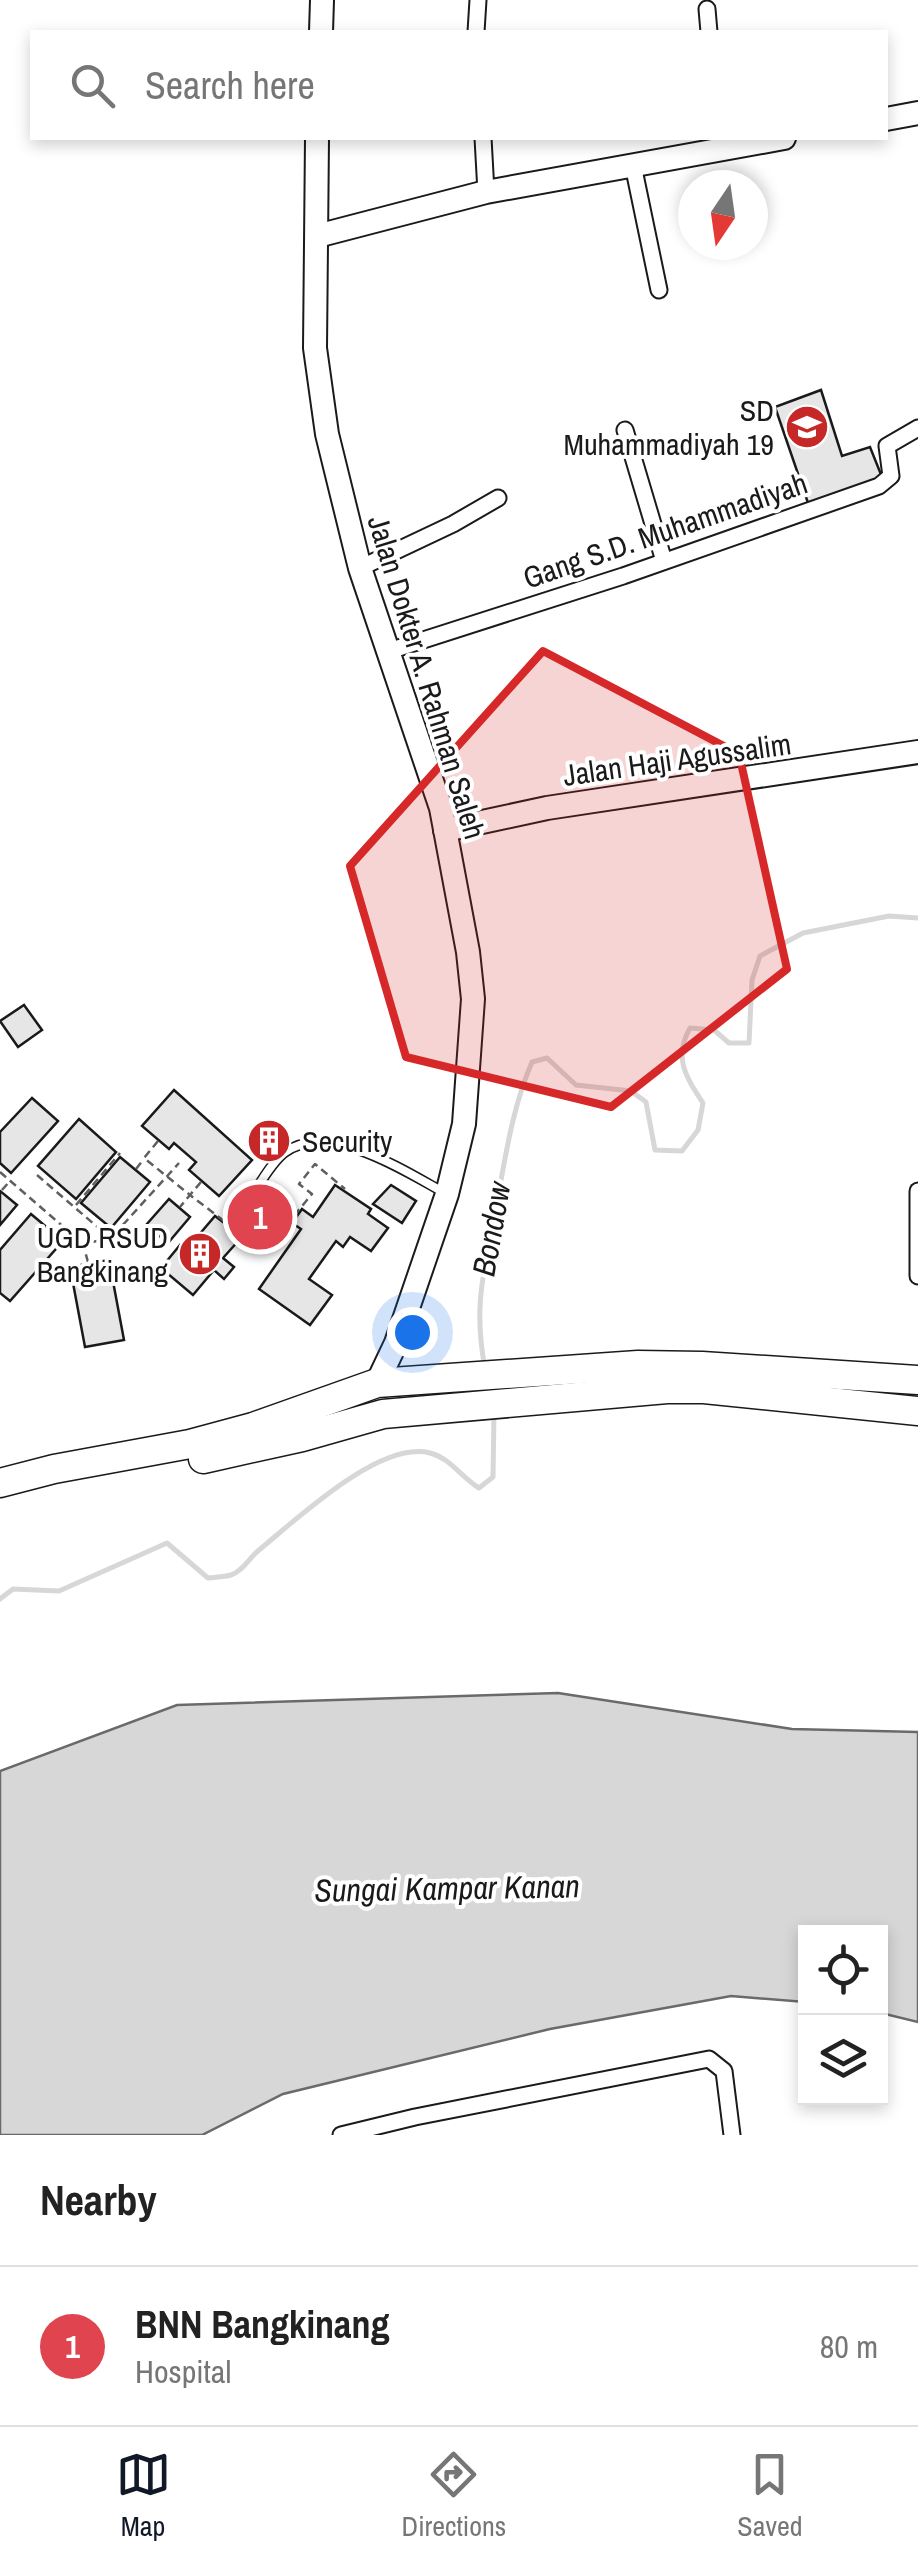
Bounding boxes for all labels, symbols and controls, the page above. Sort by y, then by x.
search box [30,30,888,140]
icon: search [65,58,120,113]
text: Search here [145,60,315,111]
north arrow [678,170,768,260]
place label: SD Muhammadiyah 19 [563,390,774,464]
school or university icon: SD Muhammadiyah 19 [784,404,830,450]
street label: Gang S.D. Muhammadiyah [518,463,812,597]
street label: Jalan Dokter A. Rahman Saleh [359,510,495,844]
street label: Jalan Haji Agussalim [560,723,794,795]
building icon: Security [246,1118,292,1164]
place label: Security [302,1121,393,1161]
water label: Bondow [462,1177,521,1279]
pin: 1 [228,1180,292,1254]
place label: UGD RSUD Bangkinang [37,1217,168,1291]
building icon: UGD RSUD Bangkinang [177,1231,223,1277]
your location [387,1307,438,1358]
water label: Sungai Kampar Kanan [314,1864,580,1912]
map controls [798,1925,888,2105]
button: locate [798,1925,888,2015]
button: layers [798,2015,888,2105]
text: Nearby [40,2172,157,2228]
text: BNN Bangkinang [135,2299,390,2350]
text: 1 [65,2325,80,2368]
text: 80 m [820,2325,878,2368]
text: Hospital [135,2350,231,2393]
tab: Map [116,2447,171,2545]
tab: Directions [402,2447,506,2545]
tab: Saved [737,2447,802,2545]

